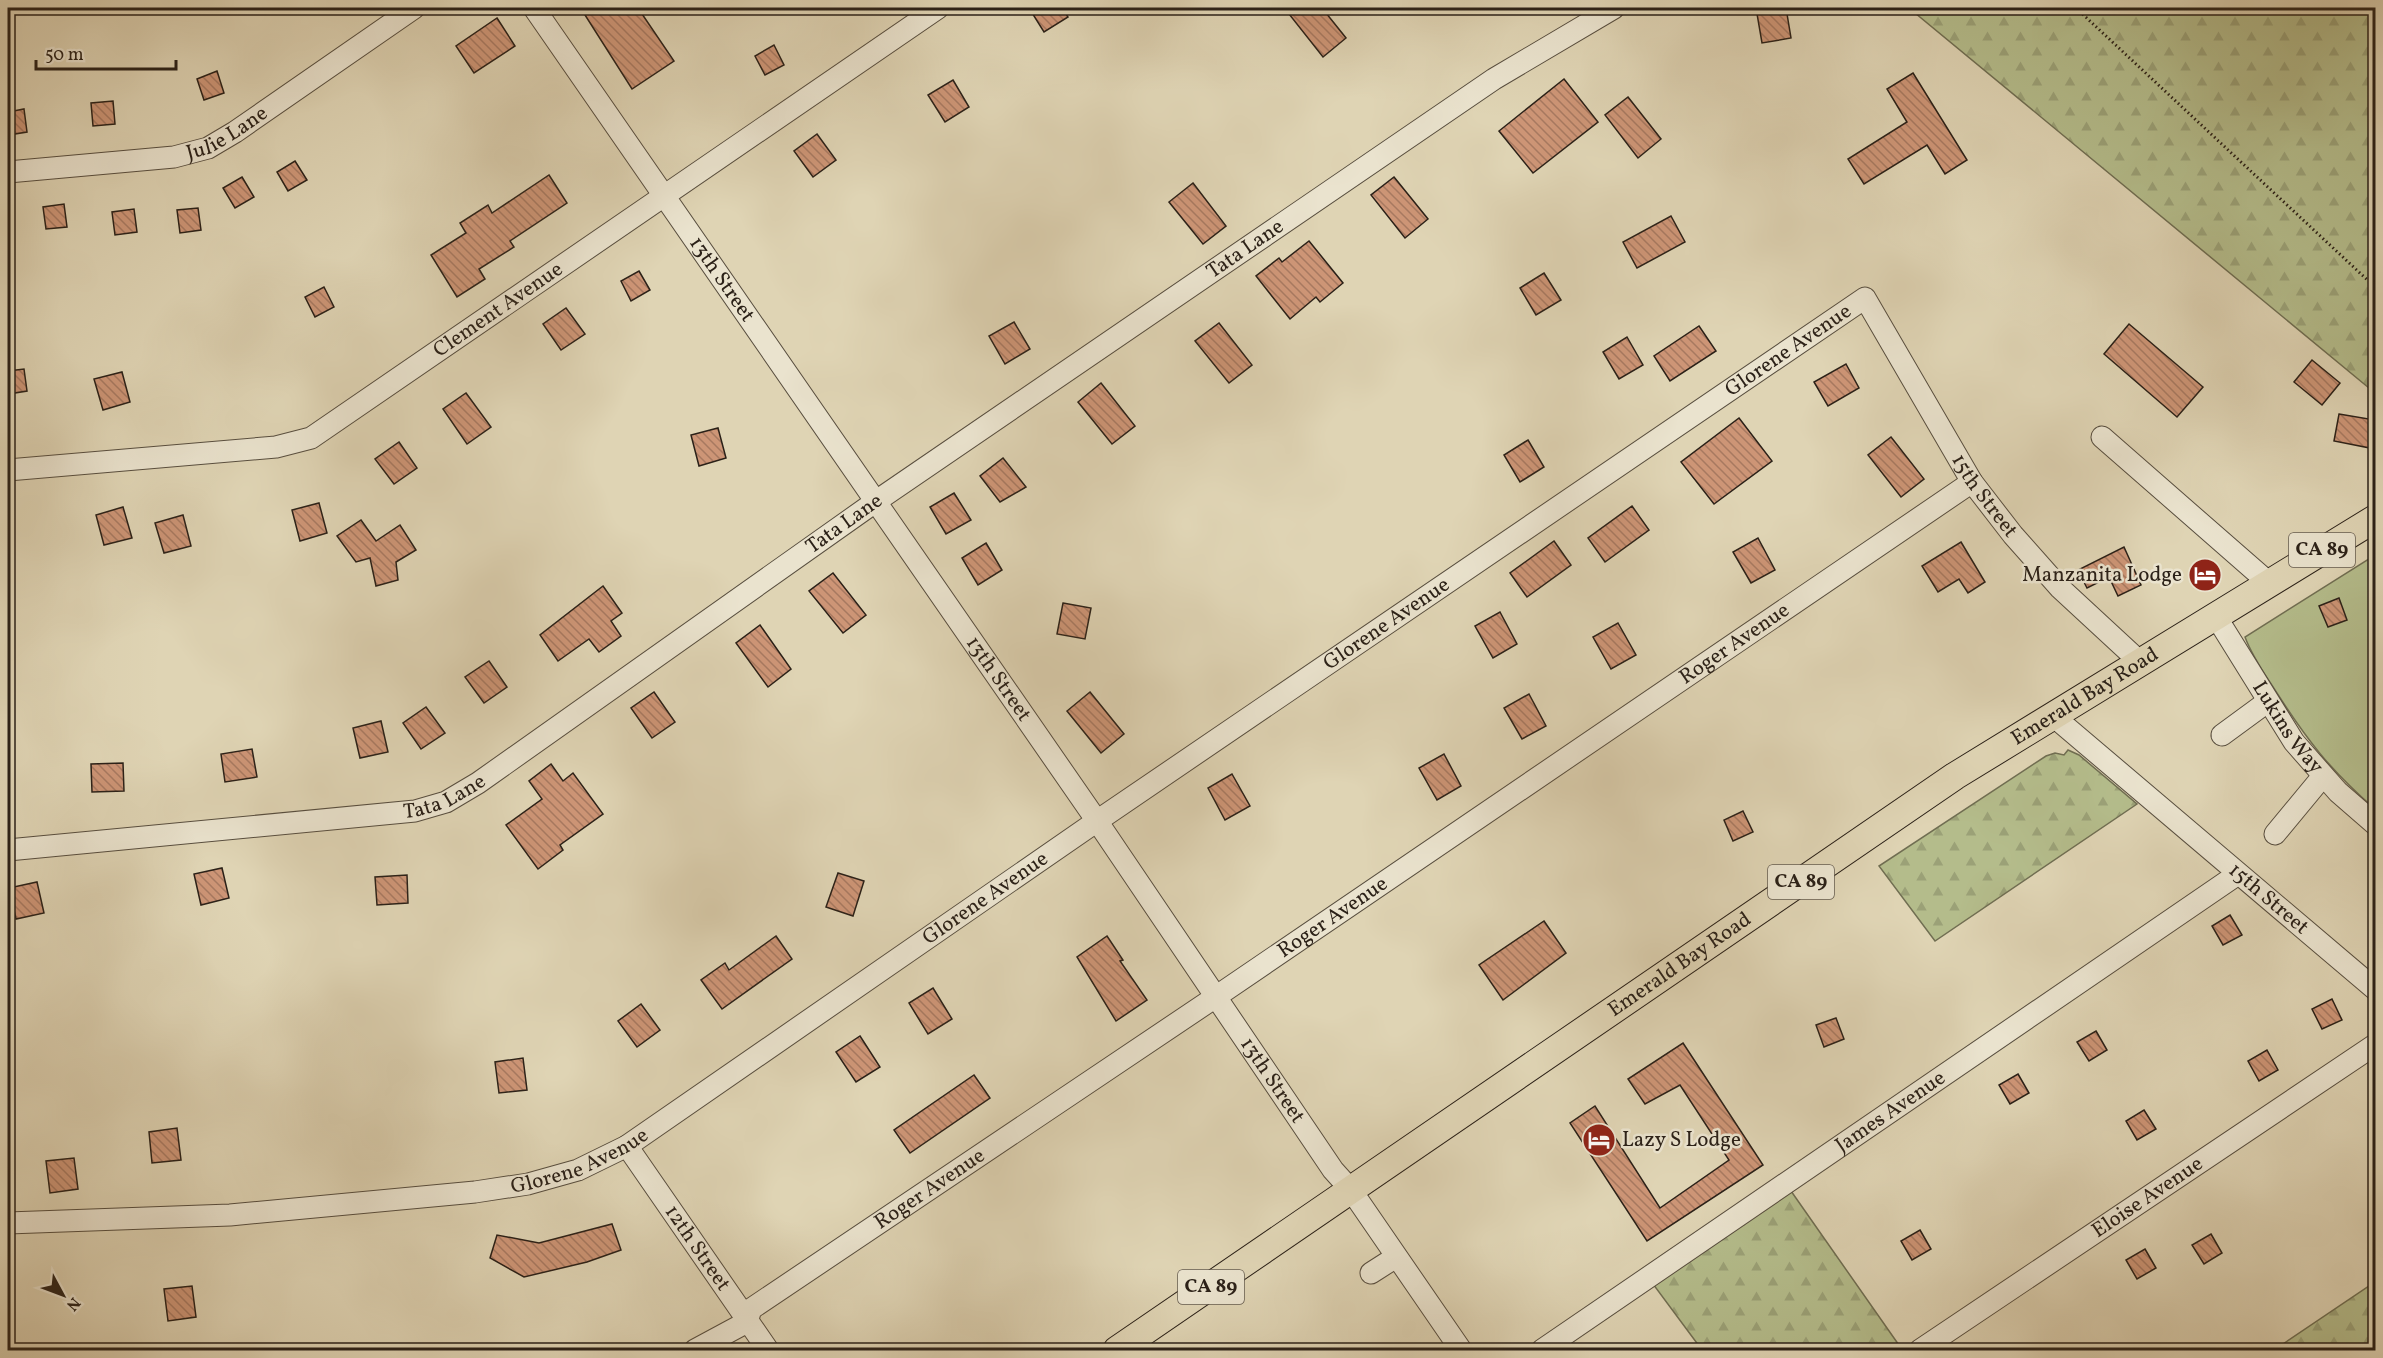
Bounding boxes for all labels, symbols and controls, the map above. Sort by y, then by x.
scale bar [36,33,176,71]
text: 50 m [45,43,84,68]
street label: Julie Lane [183,99,274,168]
street label: Tata Lane [1201,212,1290,286]
street label: 13th Street [682,231,762,328]
street label: Clement Avenue [427,255,569,364]
street label: Glorene Avenue [1719,297,1857,404]
street label: 15th Street [1944,448,2024,544]
street label: Tata Lane [800,486,888,561]
road number: CA 89 [2289,533,2355,567]
hotel icon: Manzanita Lodge [2187,557,2223,593]
place label: Manzanita Lodge [2022,561,2182,590]
street label: Glorene Avenue [1318,570,1455,677]
street label: Roger Avenue [1674,596,1795,692]
street label: 13th Street [959,630,1038,727]
street label: Emerald Bay Road [2006,640,2164,753]
street label: Lukins Way [2245,676,2330,781]
street label: Tata Lane [402,767,492,827]
street label: Glorene Avenue [917,844,1054,952]
street label: 15th Street [2222,856,2315,941]
road number: CA 89 [1768,865,1834,899]
street label: Roger Avenue [1272,869,1394,965]
street label: Emerald Bay Road [1602,905,1757,1024]
street label: 13th Street [1233,1032,1312,1129]
street label: James Avenue [1829,1064,1951,1160]
street label: Glorene Avenue [509,1121,654,1201]
hotel icon: Lazy S Lodge [1581,1122,1617,1158]
place label: Lazy S Lodge [1622,1126,1741,1155]
street label: Roger Avenue [869,1141,991,1237]
street label: Eloise Avenue [2086,1150,2209,1245]
street label: 12th Street [658,1199,737,1297]
north arrow [33,1265,93,1325]
road number: CA 89 [1178,1270,1244,1304]
text: N [60,1292,85,1315]

